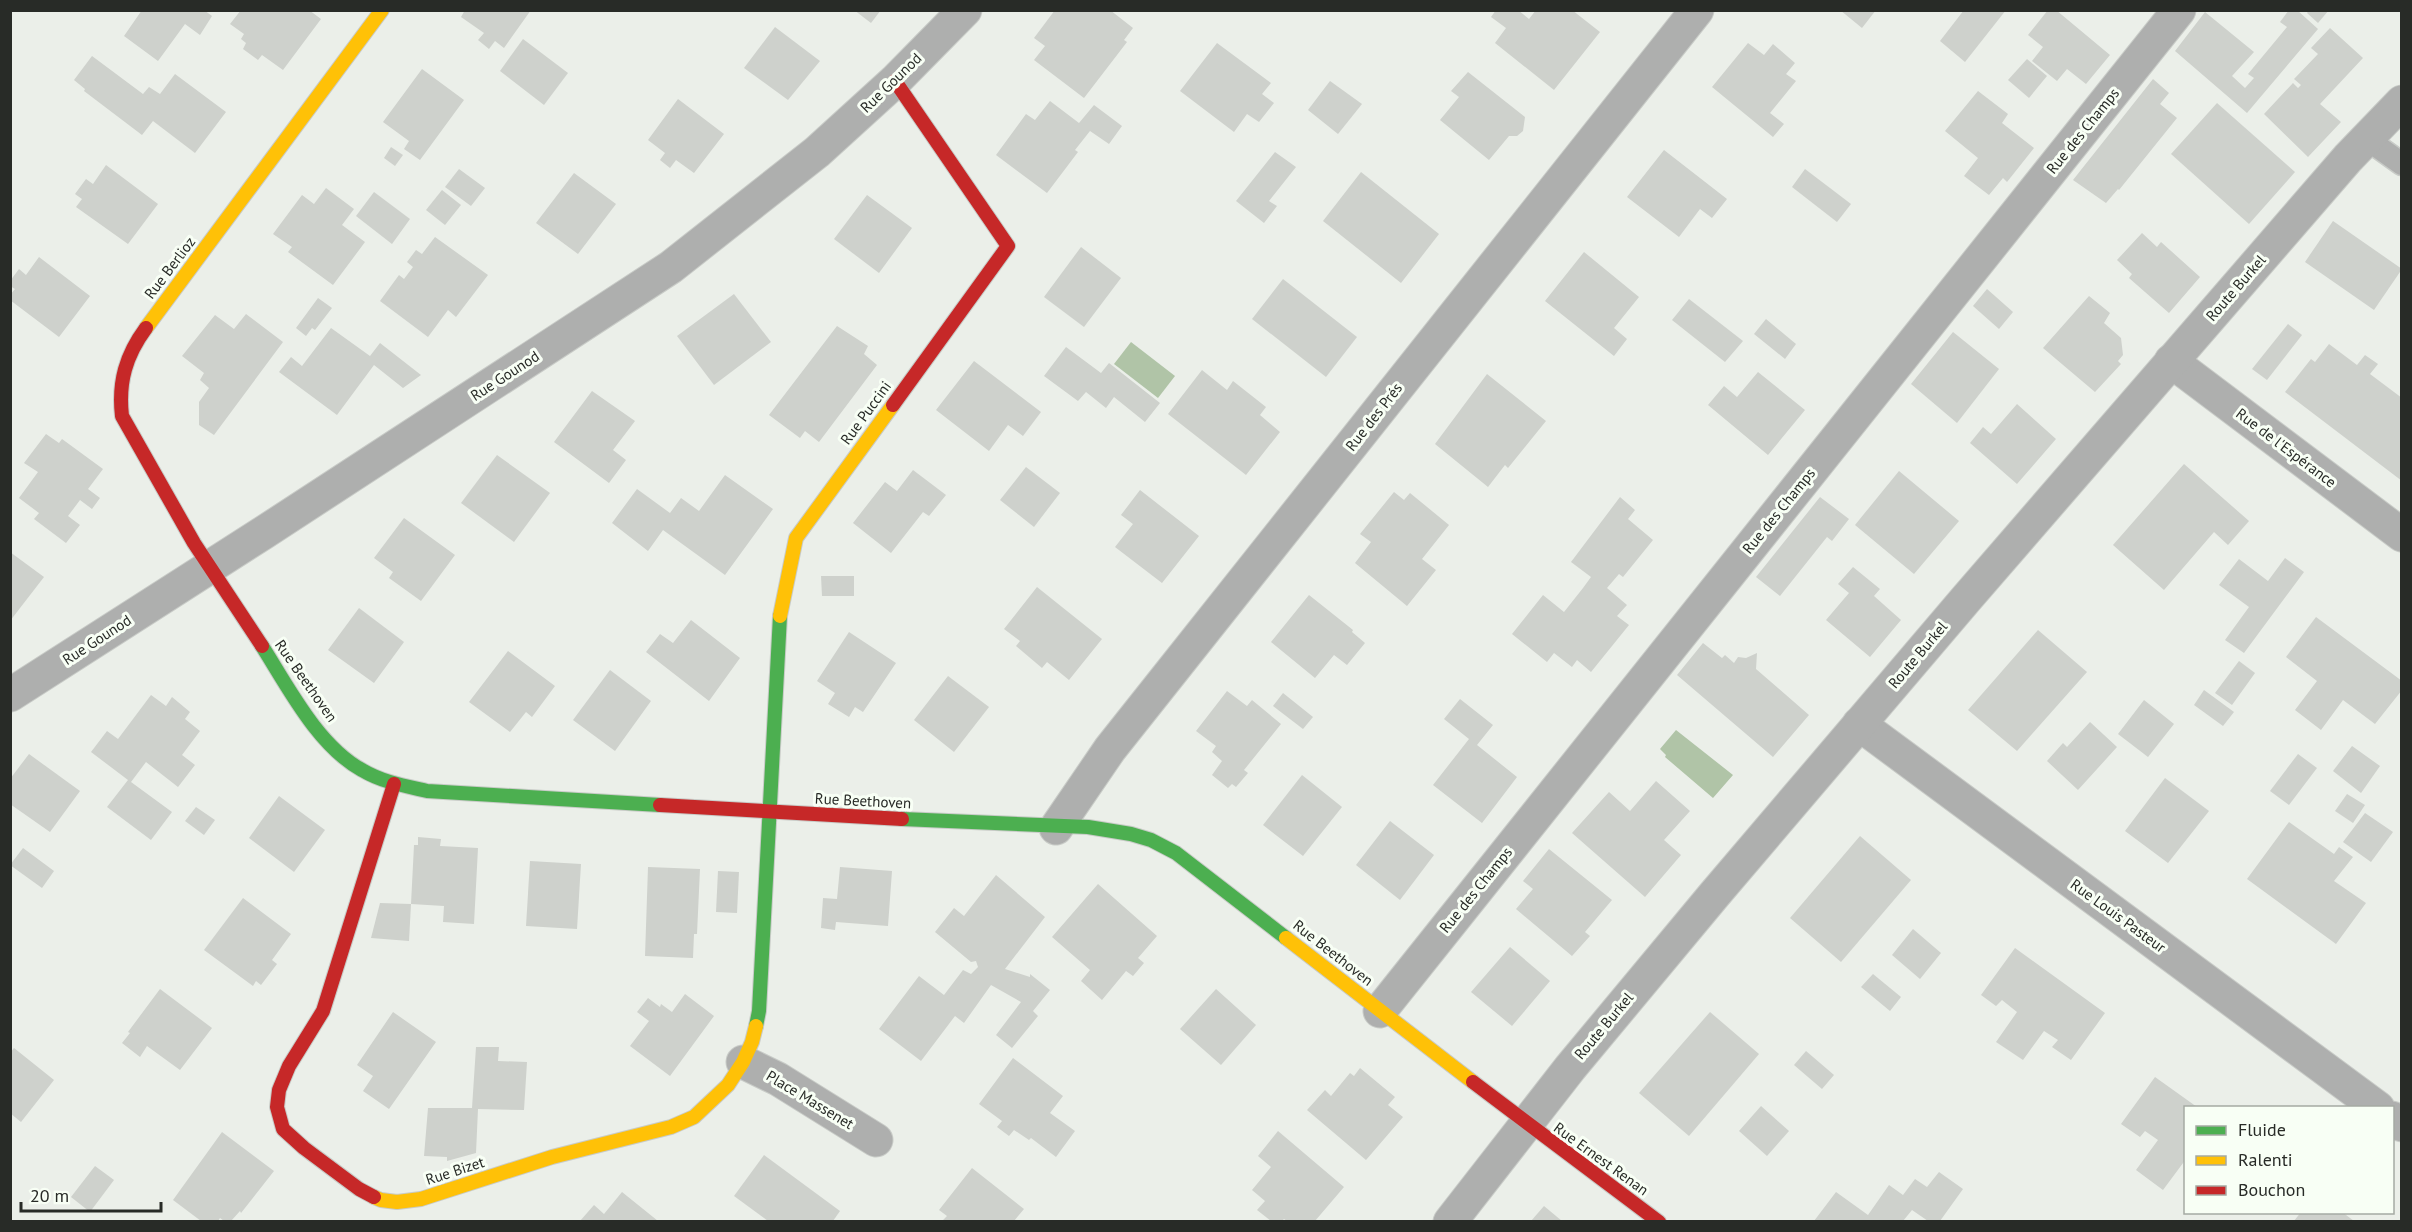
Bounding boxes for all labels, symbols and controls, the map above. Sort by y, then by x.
street label: Rue Gounod [856,49,925,117]
street label: Rue des Champs [2042,84,2123,178]
street label: Rue Berlioz [140,233,199,303]
street label: Route Burkel [2202,250,2270,325]
street label: Rue Gounod [467,346,543,405]
street label: Rue Puccini [836,377,895,448]
street label: Rue des Prés [1341,379,1406,455]
street label: Rue de l'Espérance [2232,404,2340,492]
street label: Rue des Champs [1738,464,1819,558]
street label: Rue Gounod [59,610,135,669]
street label: Route Burkel [1884,617,1952,692]
street label: Rue Beethoven [271,636,342,726]
street label: Rue Beethoven [814,788,912,813]
street label: Rue des Champs [1435,843,1516,937]
street label: Rue Louis Pasteur [2067,875,2170,957]
street label: Rue Beethoven [1289,915,1377,990]
street label: Route Burkel [1570,988,1638,1063]
street label: Place Massenet [763,1066,857,1133]
legend [2184,1106,2394,1214]
street label: Rue Ernest Renan [1550,1118,1652,1199]
text: Fluide [2238,1118,2286,1141]
text: Ralenti [2238,1148,2293,1171]
street label: Rue Bizet [423,1152,487,1189]
scale bar [21,1175,160,1213]
text: Bouchon [2238,1178,2305,1201]
text: 20 m [30,1184,69,1207]

